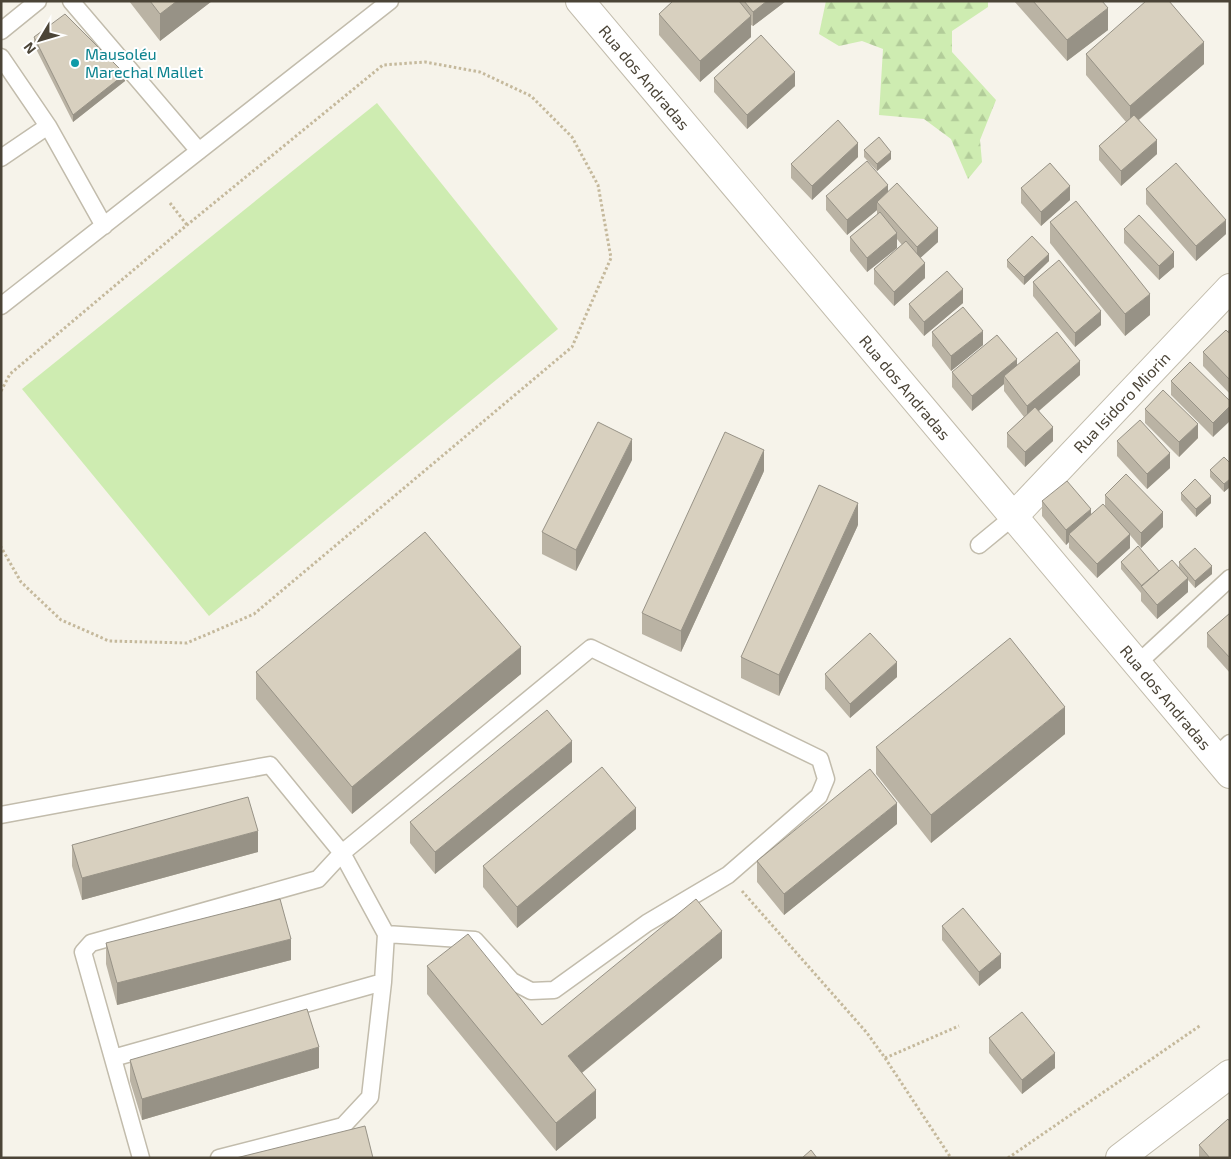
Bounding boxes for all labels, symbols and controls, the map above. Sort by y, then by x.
north arrow [15,15,65,65]
street label: Rua dos Andradas [595,21,694,133]
text: N [20,39,39,58]
place label: Mausoléu Marechal Mallet [85,44,203,81]
marker: Mausoléu Marechal Mallet [69,57,81,69]
street label: Rua dos Andradas [856,331,955,443]
street label: Rua Isidoro Miorin [1069,348,1173,456]
street label: Rua dos Andradas [1117,641,1215,753]

